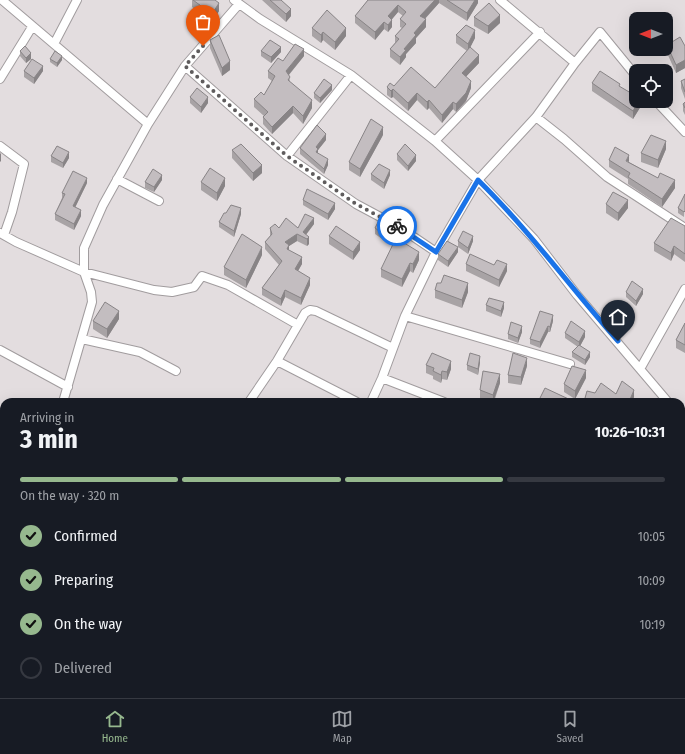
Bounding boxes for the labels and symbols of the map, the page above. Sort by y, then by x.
pin [186,5,220,46]
north arrow [629,12,673,56]
courier [377,206,417,246]
pin [601,300,635,341]

